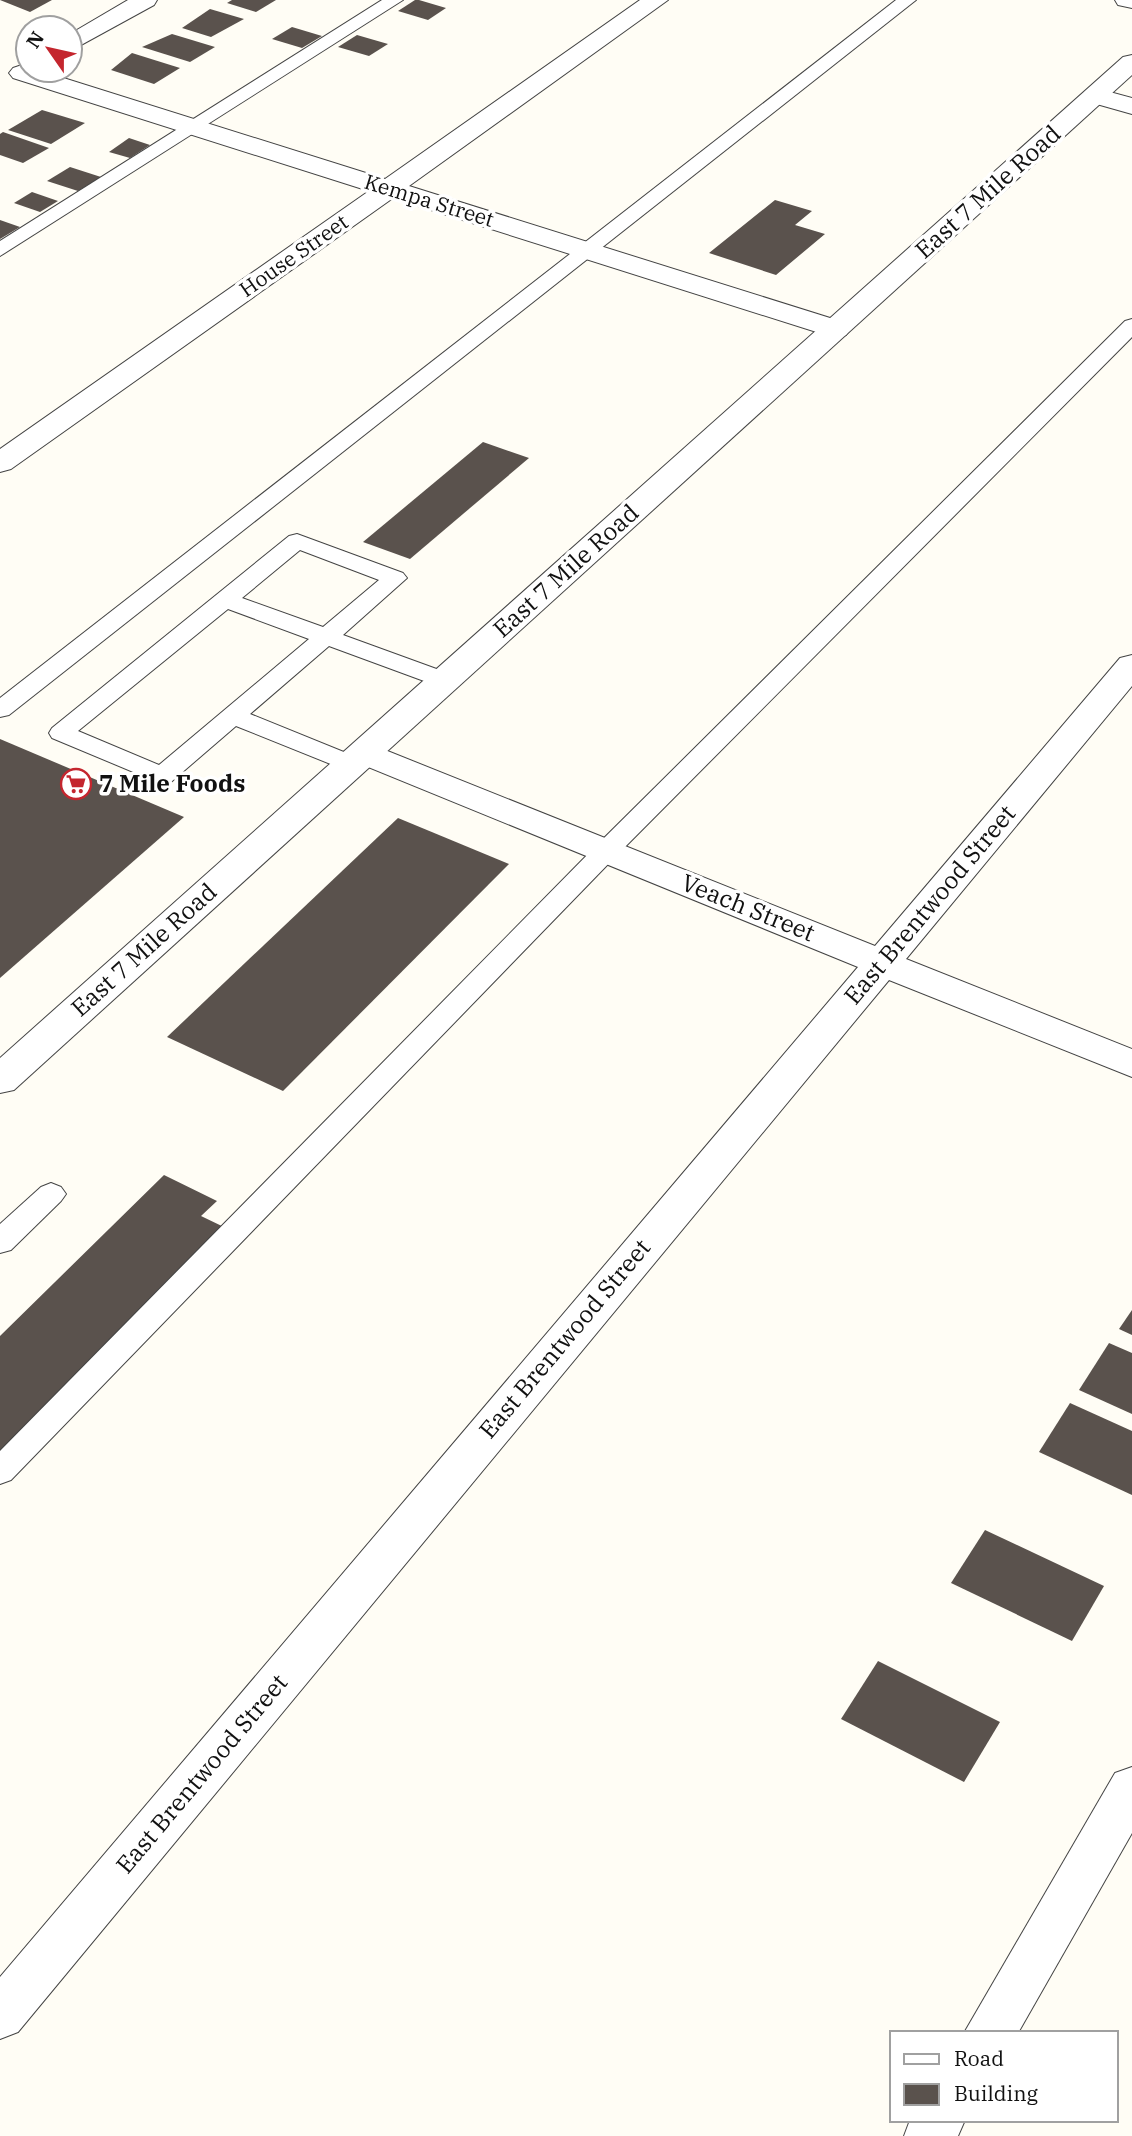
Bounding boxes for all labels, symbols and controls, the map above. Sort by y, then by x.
north arrow [14,14,84,84]
text: N [21,27,49,52]
street label: East 7 Mile Road [908,117,1067,265]
street label: Kempa Street [361,167,497,233]
street label: House Street [233,207,353,303]
street label: East 7 Mile Road [486,496,645,644]
supermarket icon: 7 Mile Foods [59,767,93,801]
place label: 7 Mile Foods [99,767,245,799]
street label: East Brentwood Street [836,798,1022,1011]
street label: Veach Street [677,866,820,948]
street label: East 7 Mile Road [64,875,223,1023]
street label: East Brentwood Street [471,1232,657,1445]
street label: East Brentwood Street [108,1667,294,1880]
legend [890,2031,1118,2122]
text: Road [954,2044,1004,2072]
text: Building [954,2079,1039,2107]

